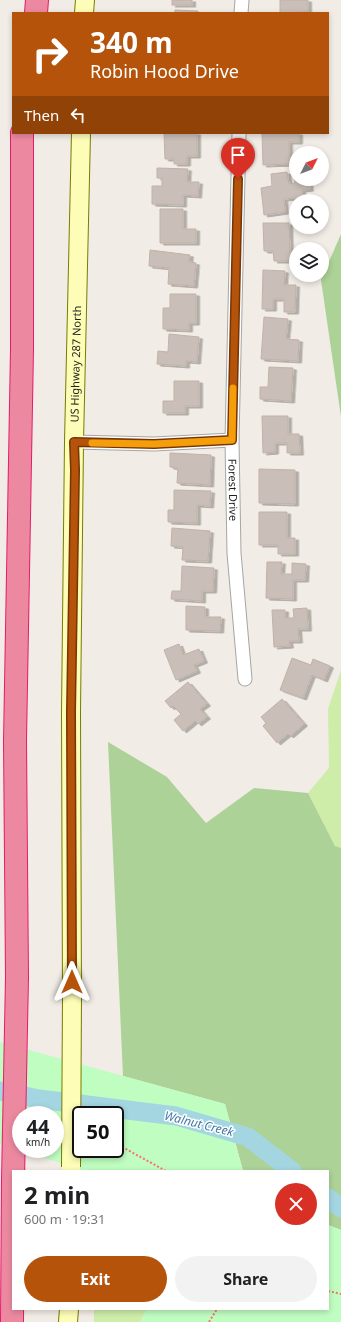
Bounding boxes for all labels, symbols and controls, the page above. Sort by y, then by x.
text: 340 m [90,23,173,61]
icon: right [24,28,76,80]
text: Robin Hood Drive [90,59,239,83]
icon: left [67,104,89,126]
text: Then [24,105,59,125]
pin [221,138,255,179]
icon: arrive [227,144,249,166]
north arrow [289,146,329,186]
map controls [289,146,329,282]
button: search [289,194,329,234]
button: layers [289,242,329,282]
street label: US Highway 287 North [66,305,84,423]
street label: Forest Drive [225,459,241,521]
position arrow [51,961,93,1003]
speed limit sign: 50 [72,1106,124,1158]
water label: Walnut Creek [163,1107,236,1141]
text: 44 [27,1113,49,1140]
text: km/h [26,1135,50,1149]
text: 2 min [24,1178,90,1211]
button: close [275,1183,317,1225]
text: 600 m · 19:31 [24,1210,105,1228]
button: Exit [24,1256,167,1302]
button: Share [175,1256,317,1302]

